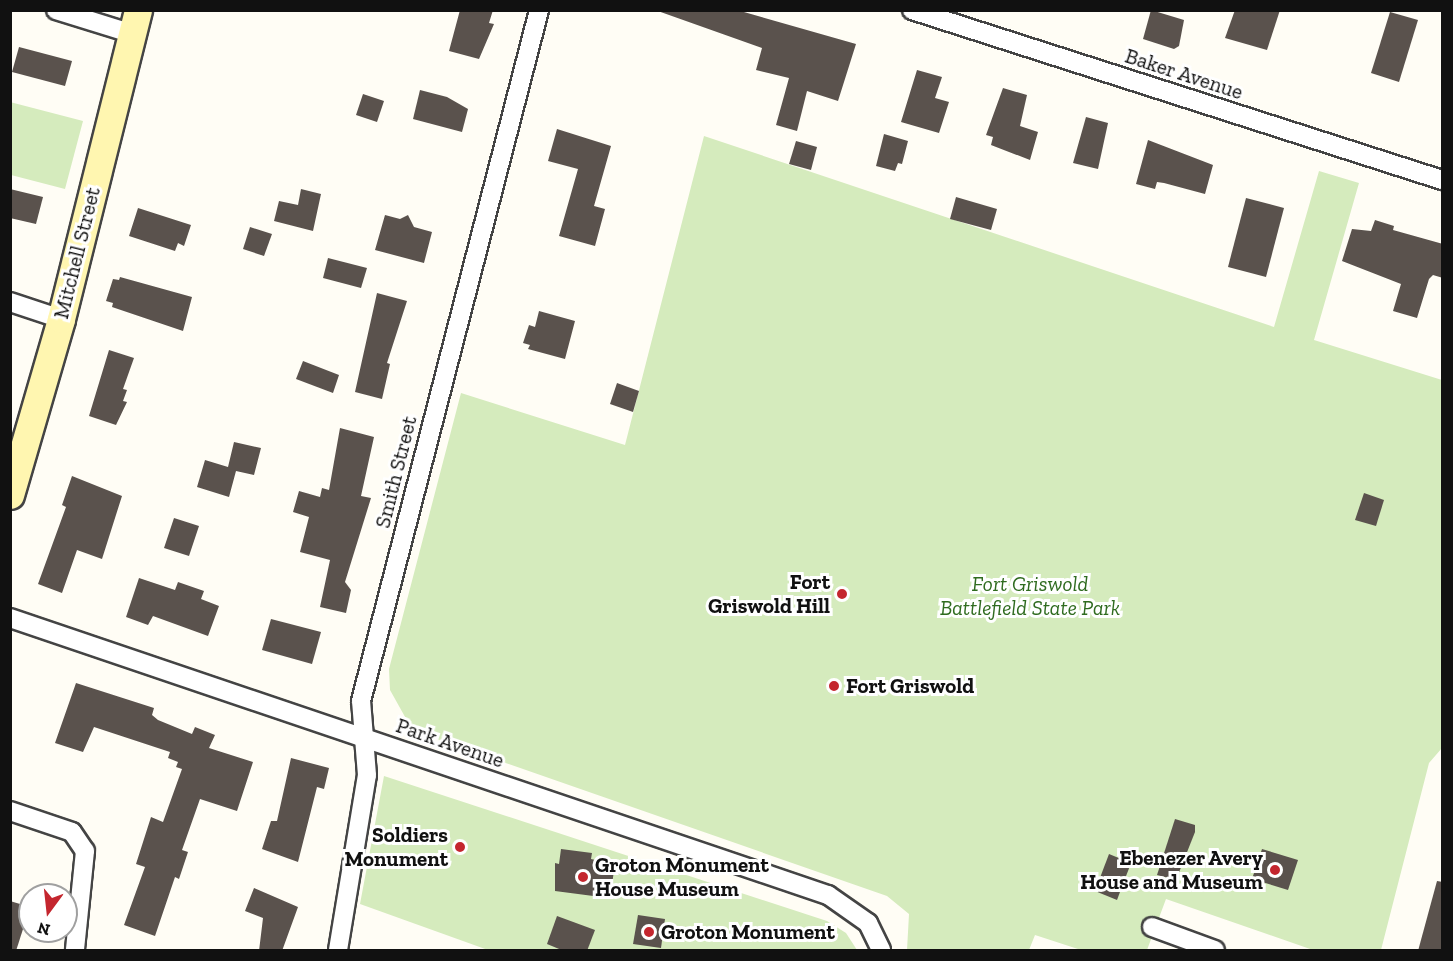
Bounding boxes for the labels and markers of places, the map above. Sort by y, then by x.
place label: Fort Griswold Hill [708,569,830,619]
marker: Fort Griswold Hill [835,587,849,601]
place label: Fort Griswold [846,673,974,699]
marker: Fort Griswold [827,679,841,693]
place label: Soldiers Monument [344,822,448,872]
marker: Soldiers Monument [453,840,467,854]
place label: Ebenezer Avery House and Museum [1080,845,1263,895]
place label: Groton Monument House Museum [595,852,769,902]
marker: Ebenezer Avery House and Museum [1268,863,1282,877]
marker: Groton Monument House Museum [576,870,590,884]
place label: Groton Monument [661,919,835,945]
marker: Groton Monument [642,925,656,939]

